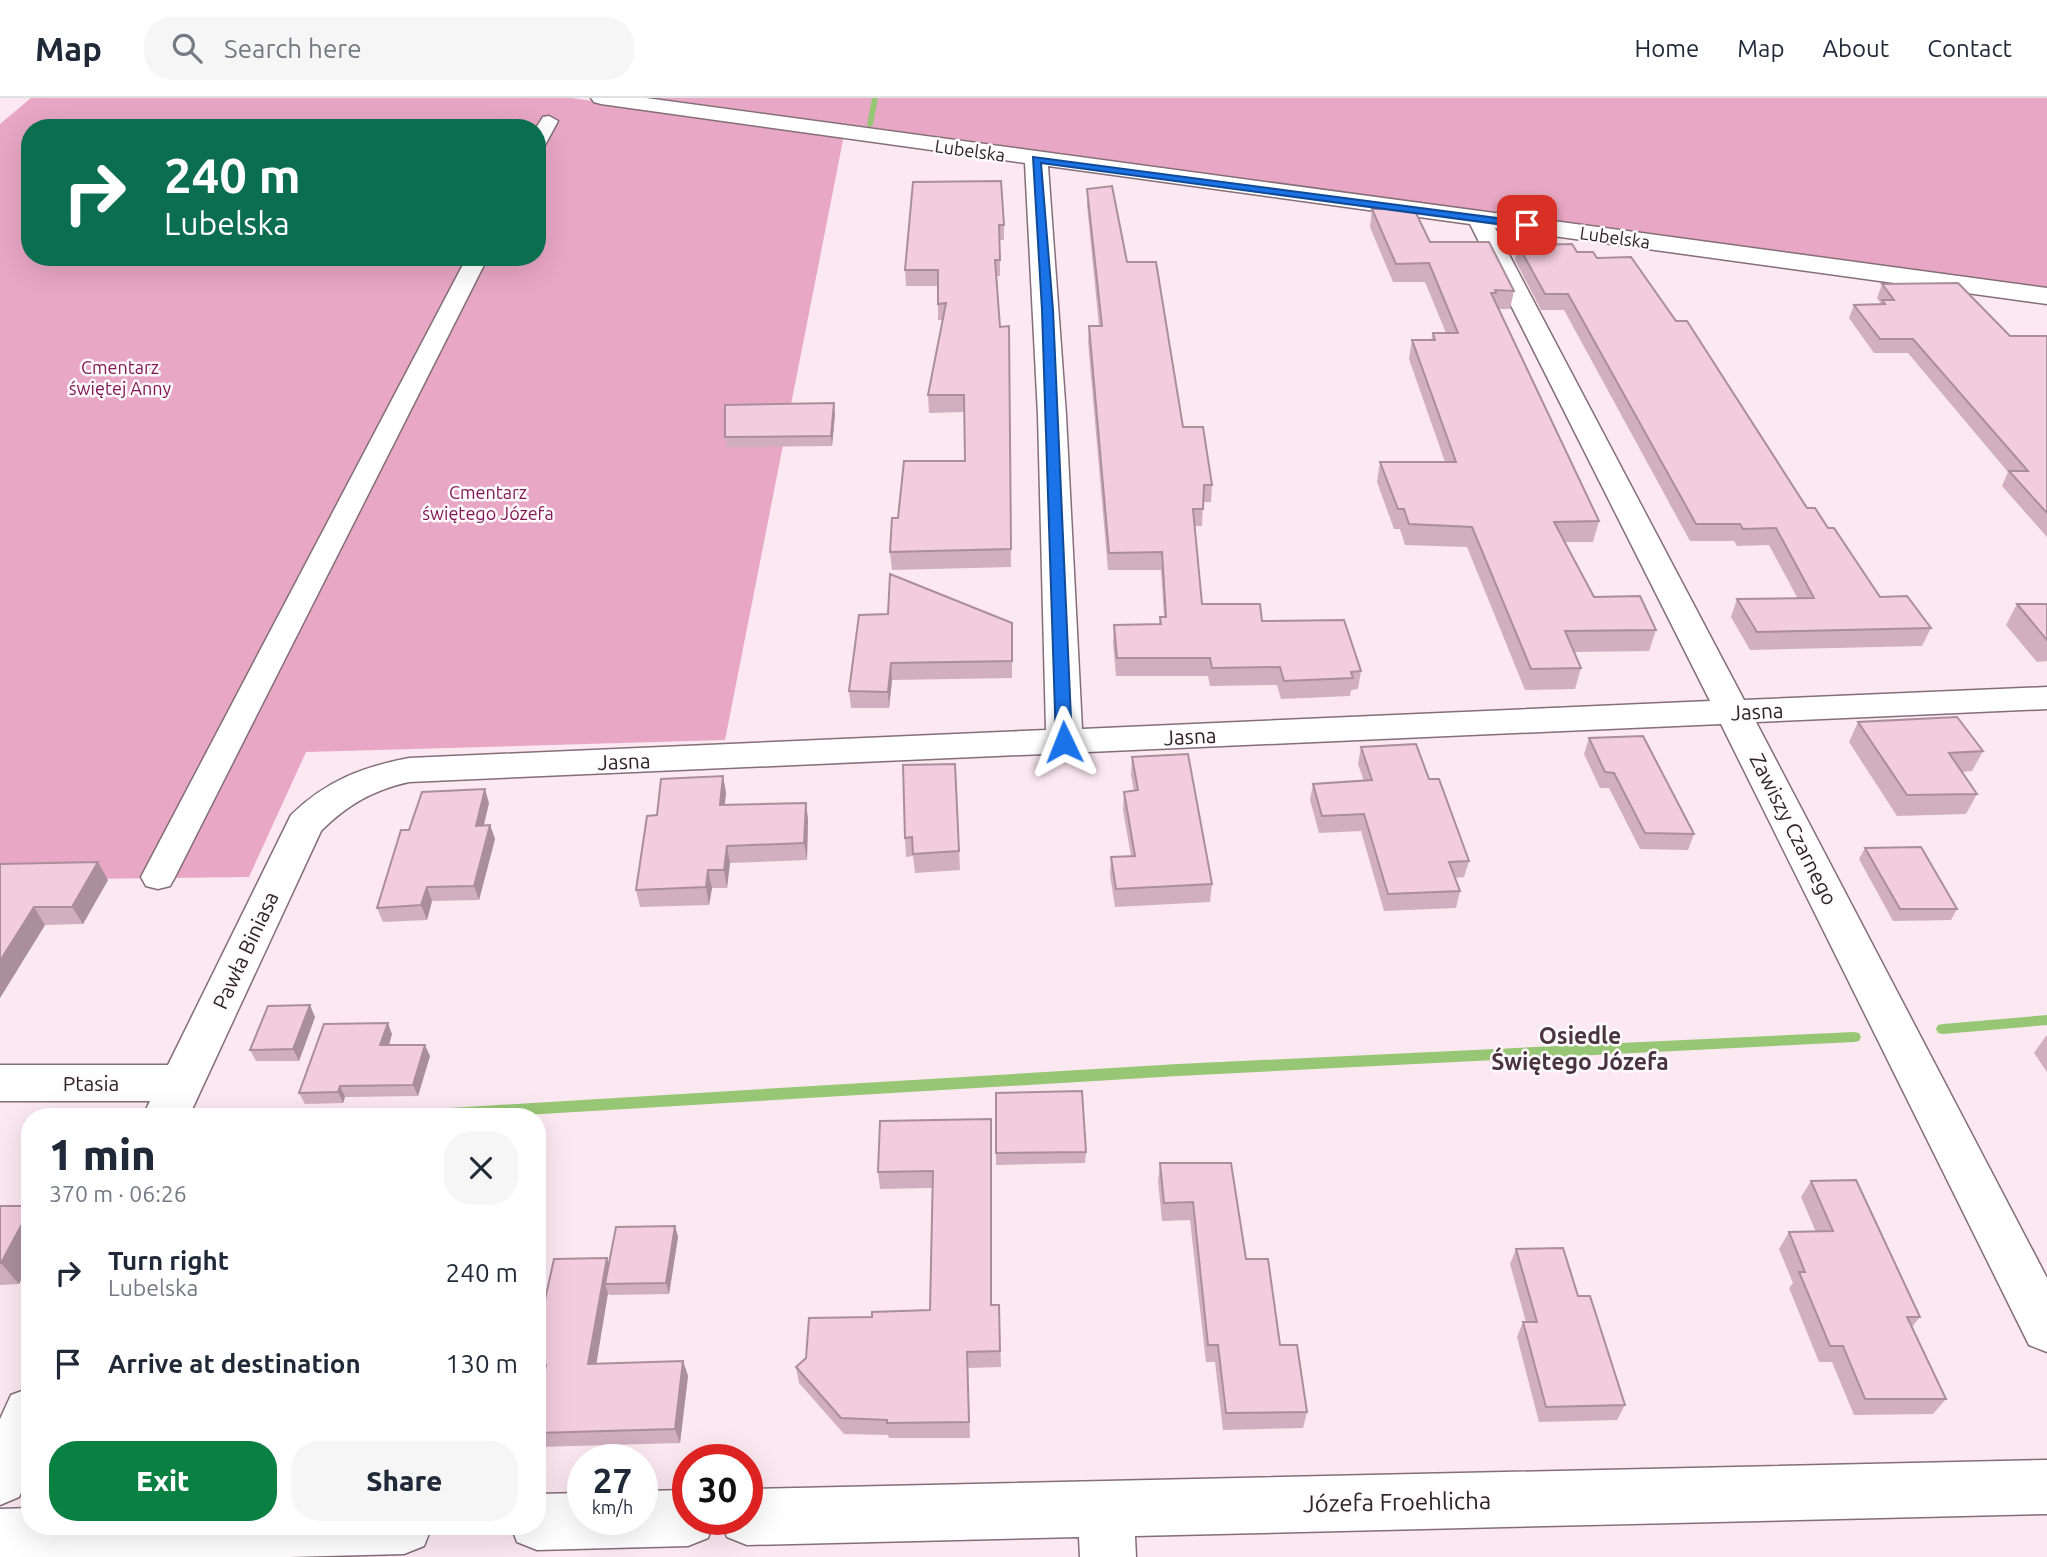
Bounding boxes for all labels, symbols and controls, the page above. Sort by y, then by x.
search box [144,17,634,80]
icon: search [168,29,206,67]
text: Map [35,30,102,67]
text: Search here [224,34,362,63]
text: Home [1634,35,1699,62]
text: Map [1737,35,1784,62]
text: About [1822,35,1889,62]
text: Contact [1927,35,2012,62]
street label: Lubelska [934,135,1006,165]
icon: right [49,147,140,238]
text: 240 m [164,147,301,202]
pin [1497,195,1557,255]
text: Lubelska [164,205,290,241]
icon: arrive [1508,206,1546,244]
street label: Lubelska [1579,222,1651,252]
park label: Cmentarz świętej Anny [69,357,171,398]
park label: Cmentarz świętego Józefa [422,482,554,523]
street label: Jasna [1730,698,1784,724]
position arrow [1027,705,1101,779]
street label: Jasna [1163,723,1217,749]
street label: Jasna [597,748,651,774]
street label: Zawiszy Czarnego [1745,749,1843,909]
street label: Pawła Biniasa [207,887,283,1013]
district label: Osiedle Świętego Józefa [1491,1023,1669,1075]
street label: Ptasia [63,1071,119,1095]
text: 1 min [49,1131,156,1178]
button: close [444,1131,518,1205]
text: 370 m · 06:26 [49,1181,187,1206]
text: Turn right [108,1246,229,1275]
icon: right [49,1254,87,1292]
text: 240 m [446,1258,518,1287]
text: Lubelska [108,1275,198,1300]
icon: arrive [49,1345,87,1383]
text: Arrive at destination [108,1349,361,1378]
text: 130 m [446,1349,518,1378]
button: Exit [49,1441,277,1521]
button: Share [291,1441,518,1521]
speed limit sign: 30 [672,1444,763,1535]
text: 27 [593,1460,632,1500]
street label: Józefa Froehlicha [1303,1487,1491,1517]
text: km/h [592,1497,633,1517]

